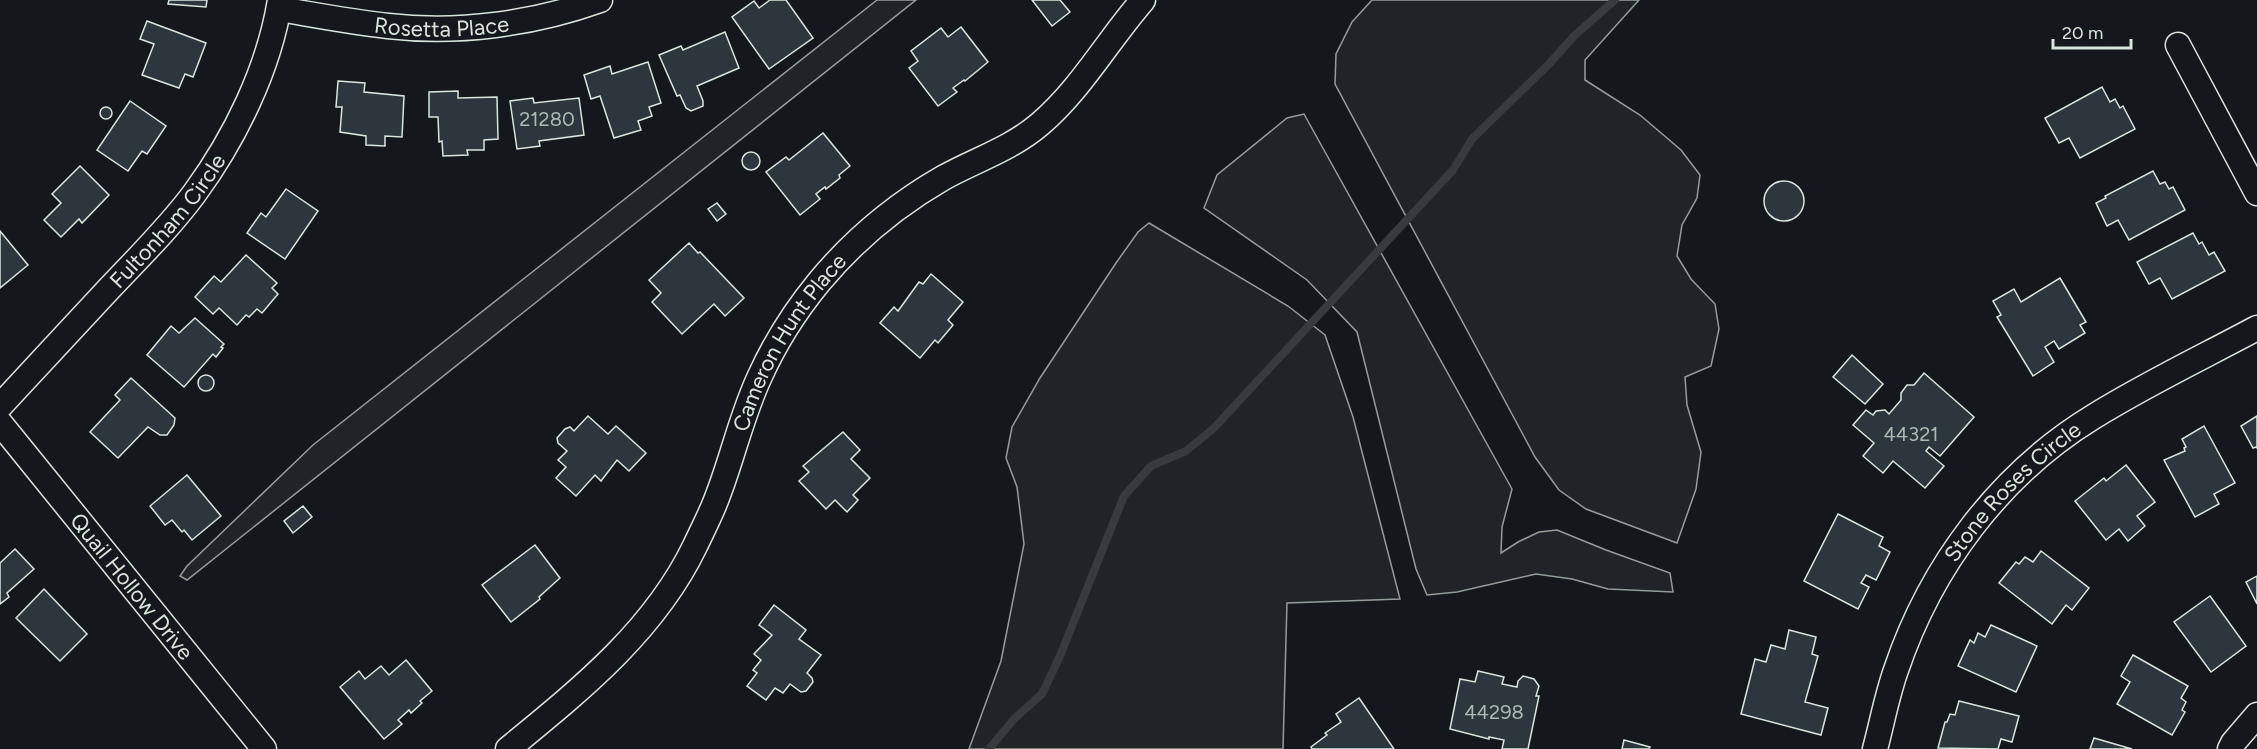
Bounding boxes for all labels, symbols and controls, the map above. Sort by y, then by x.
street label: Rosetta Place [373,10,511,42]
scale bar [2053,12,2131,50]
text: 20 m [2062,22,2103,44]
house number: 21280 [519,107,575,131]
street label: Fultonham Circle [104,149,231,293]
street label: Cameron Hunt Place [727,248,851,435]
street label: Stone Roses Circle [1938,416,2086,567]
house number: 44321 [1883,422,1939,446]
street label: Quail Hollow Drive [65,507,200,665]
house number: 44298 [1464,700,1524,724]

